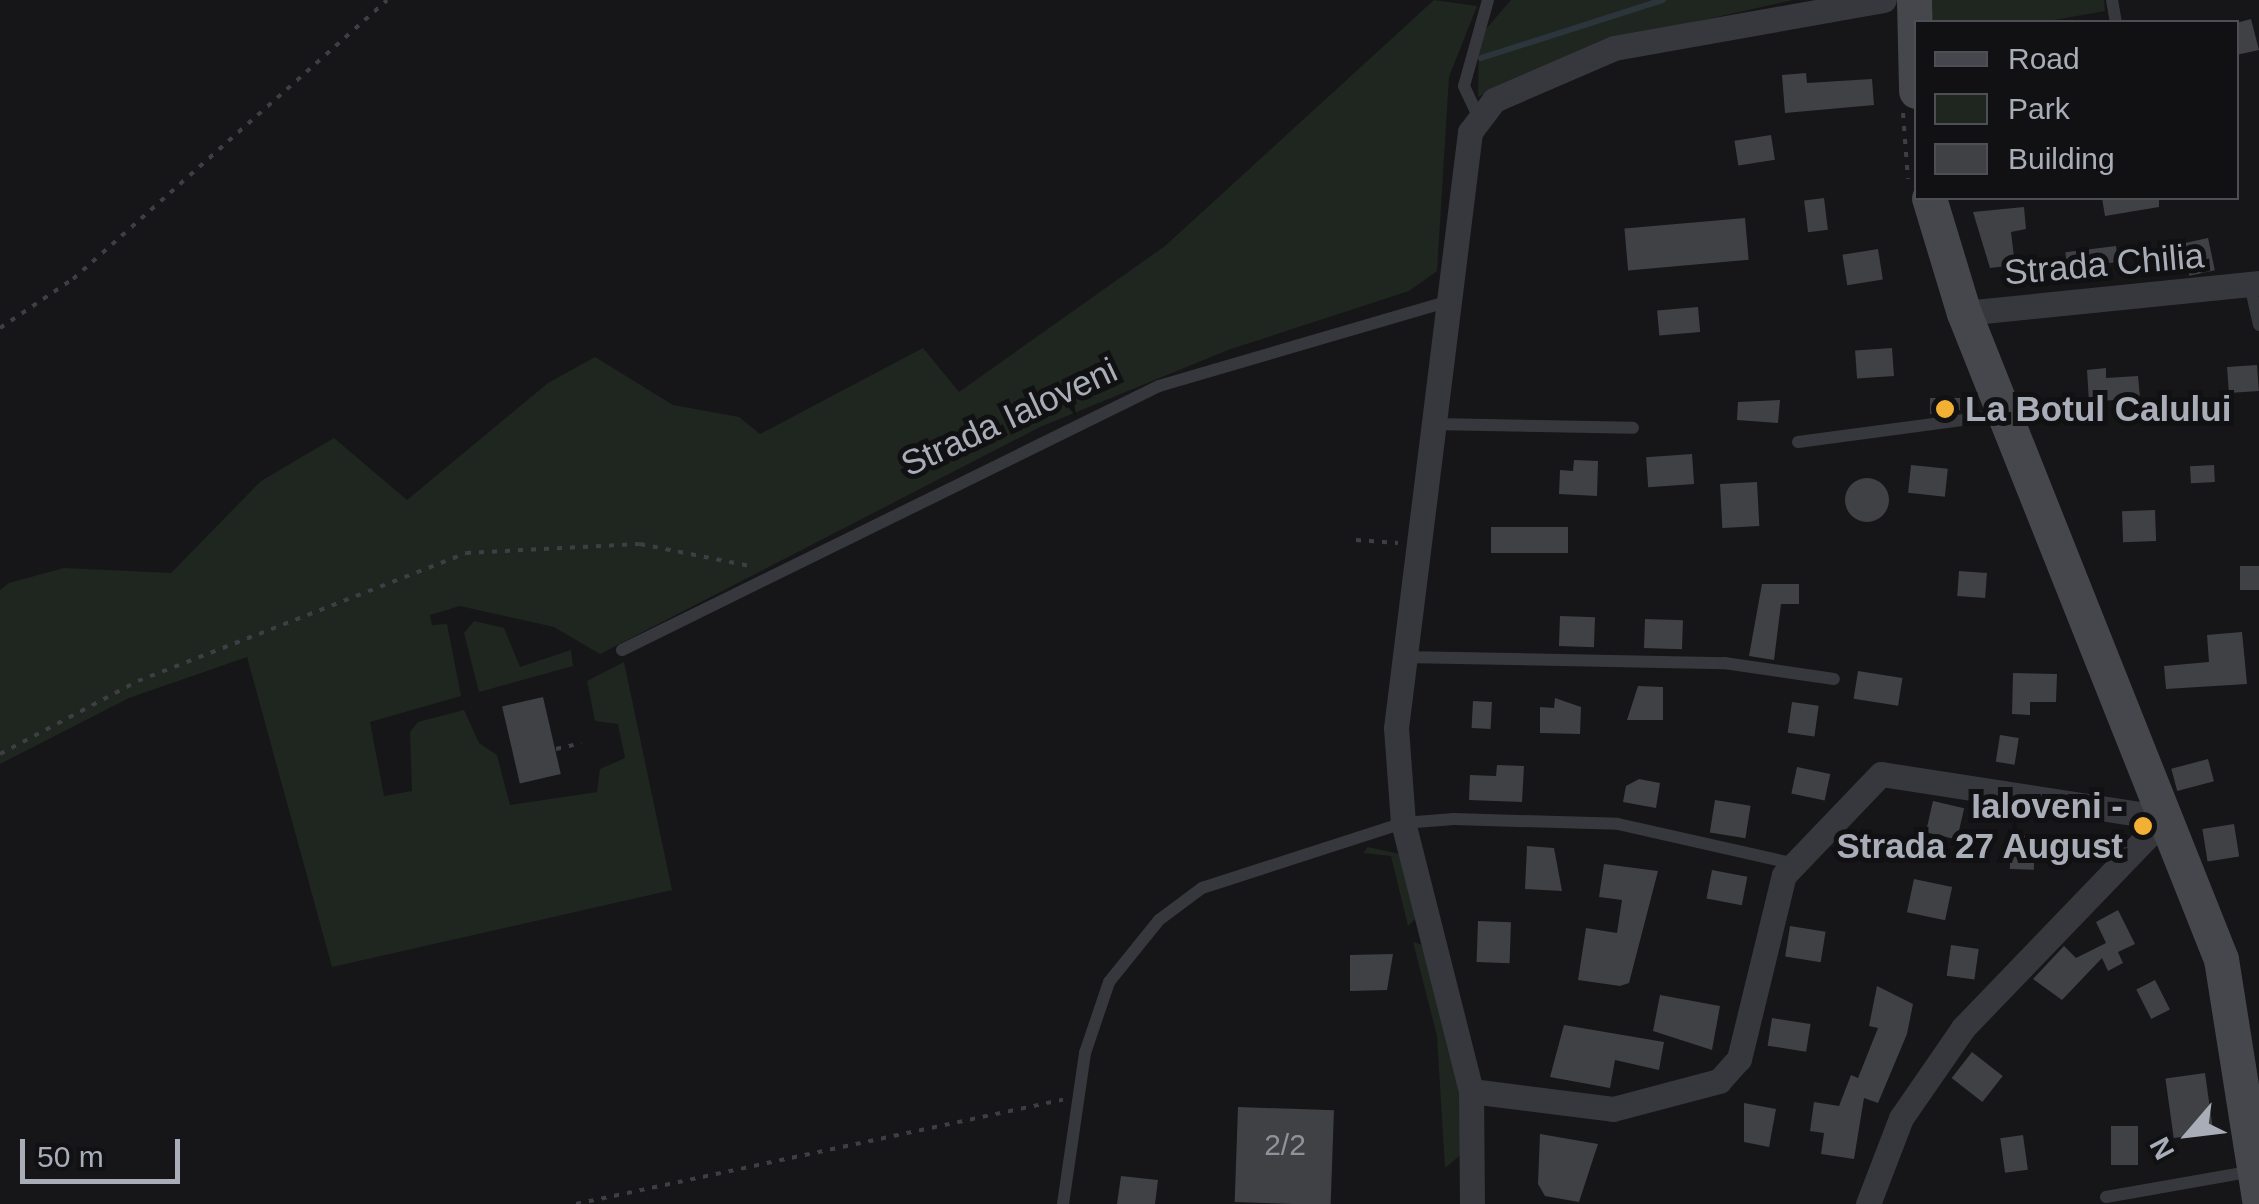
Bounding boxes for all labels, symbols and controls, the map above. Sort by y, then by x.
legend [1914,20,2239,200]
text: Road [2008,42,2080,75]
text: Park [2008,92,2070,125]
text: Building [2008,142,2115,175]
street label: Strada Chilia [2002,234,2206,294]
street label: Strada Ialoveni [894,349,1124,485]
place label: La Botul Calului [1965,388,2231,430]
marker: La Botul Calului [1934,398,1956,420]
place label: Ialoveni - Strada 27 August [1835,785,2123,867]
marker: Ialoveni - Strada 27 August [2132,815,2154,837]
north arrow [2139,1084,2239,1184]
scale bar [25,1119,185,1181]
house number: 2/2 [1264,1127,1306,1163]
text: N [2144,1132,2181,1165]
text: 50 m [37,1140,104,1173]

